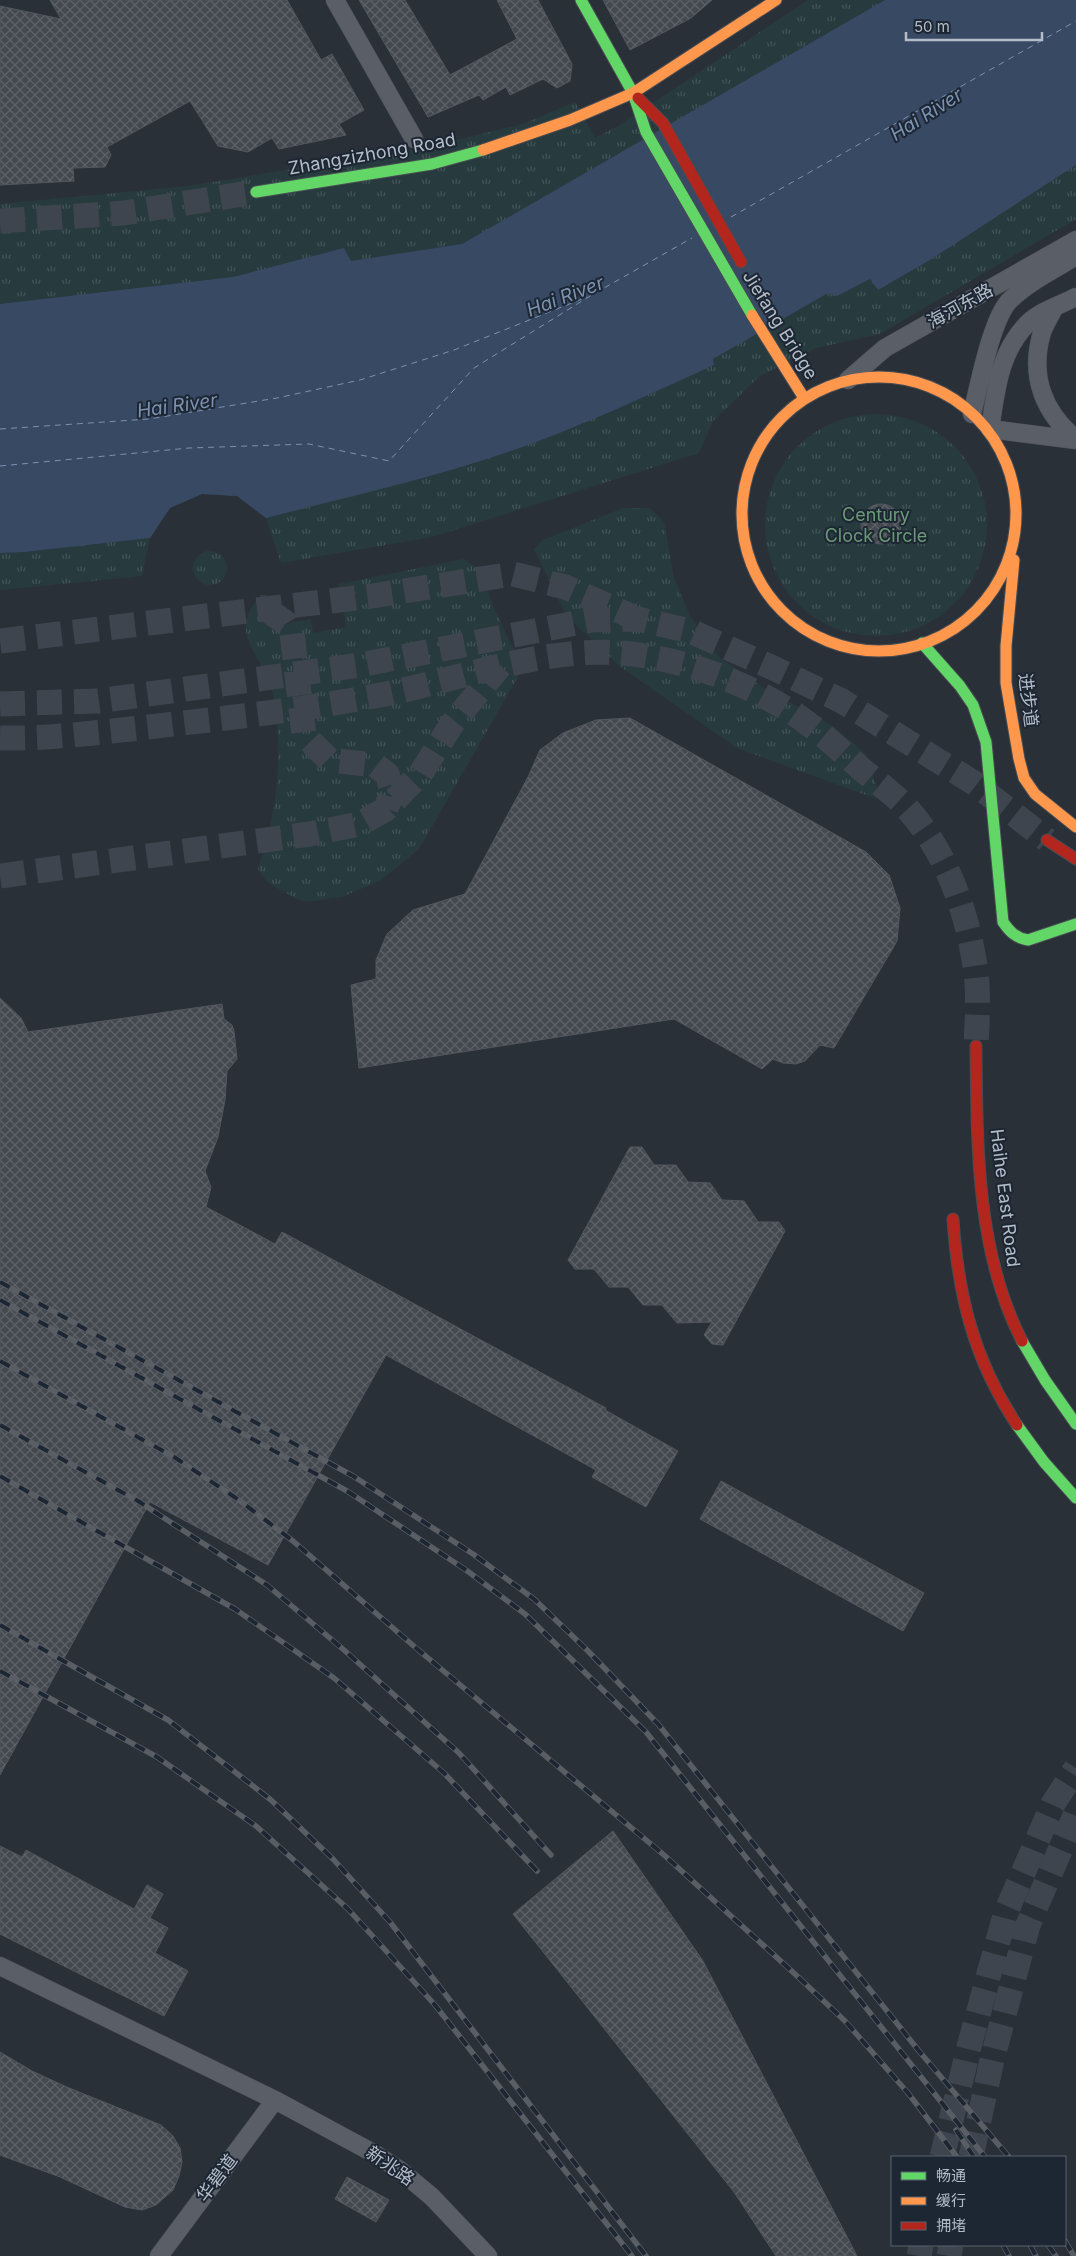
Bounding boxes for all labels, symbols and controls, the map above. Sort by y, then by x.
scale bar [906,10,1042,42]
text: 50 m [914,17,950,36]
water label: Hai River [886,83,967,146]
street label: Zhangzizhong Road [287,128,457,179]
street label: Jiefang Bridge [739,267,822,383]
water label: Hai River [523,271,608,322]
street label: 海河东路 [923,279,996,332]
water label: Hai River [135,388,220,423]
park label: Century Clock Circle [825,504,927,546]
street label: 进步道 [1015,672,1042,728]
street label: Haihe East Road [987,1128,1024,1268]
street label: 新兆路 [362,2142,418,2190]
street label: 华碧道 [192,2150,241,2206]
legend [891,2156,1066,2246]
text: 畅通 [936,2166,966,2185]
text: 缓行 [936,2191,966,2210]
text: 拥堵 [936,2216,966,2235]

